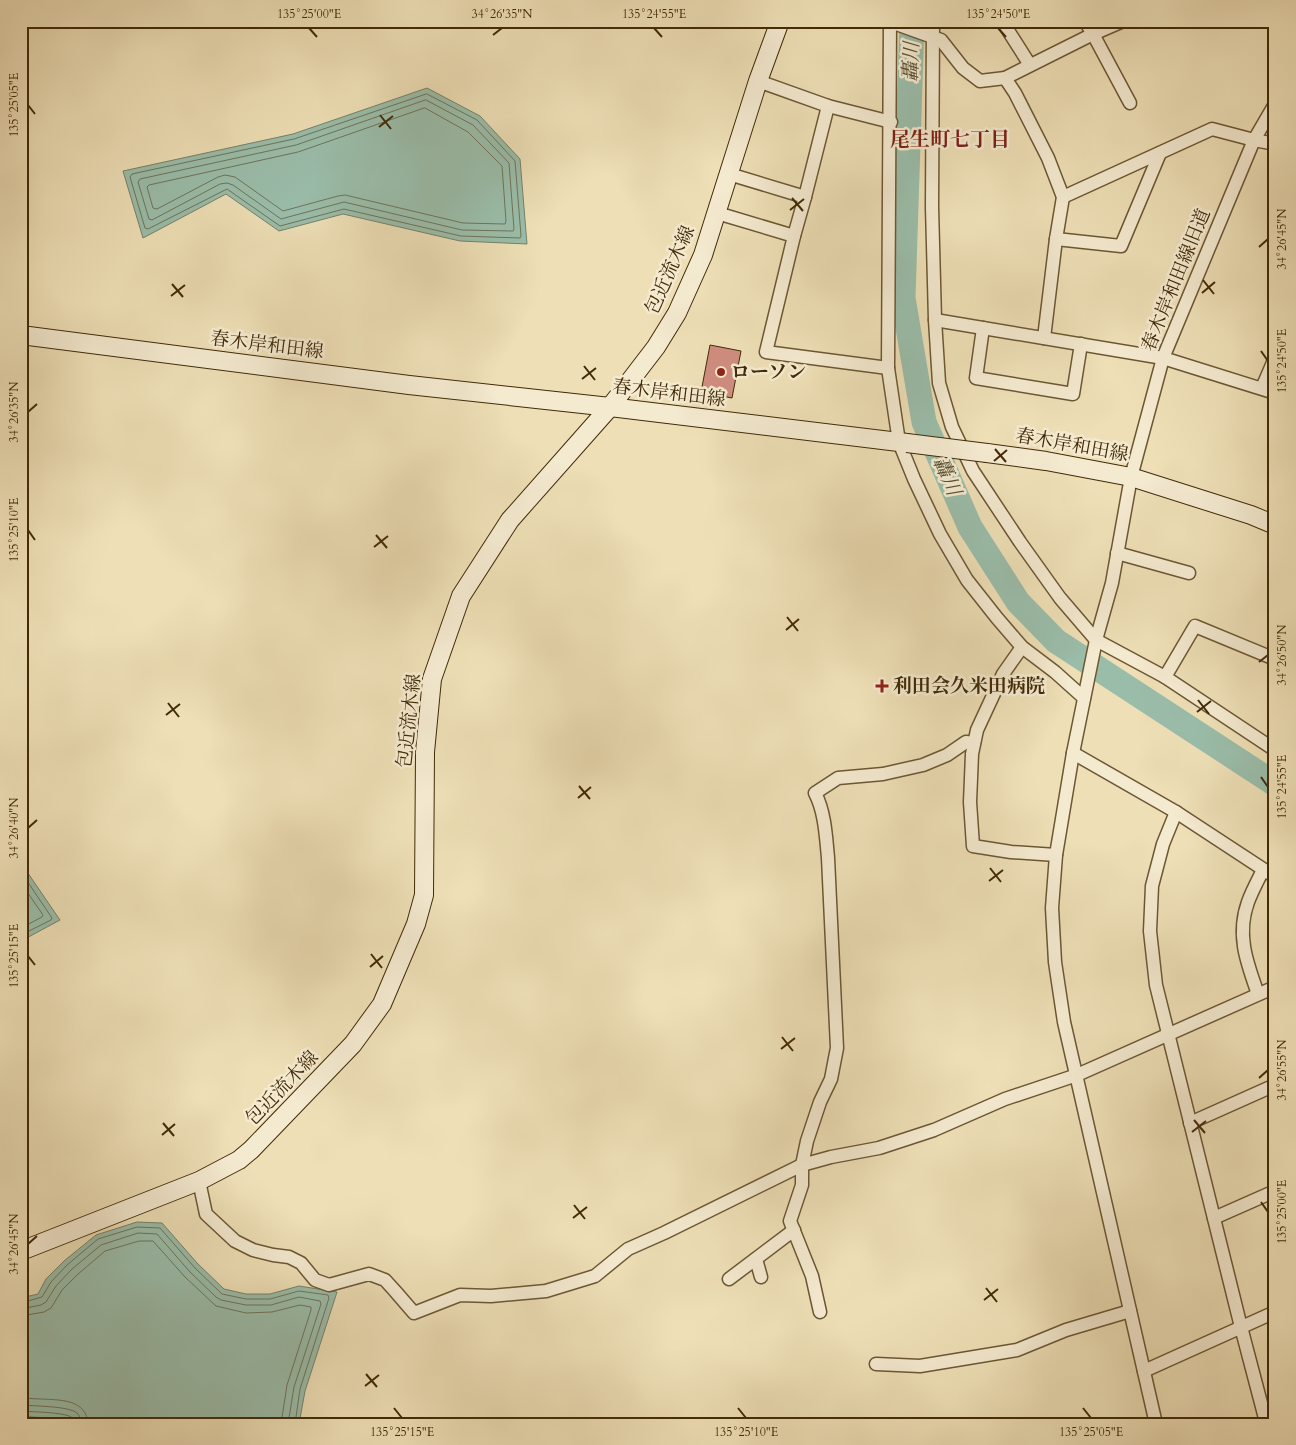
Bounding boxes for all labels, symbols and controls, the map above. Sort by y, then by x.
text: 135°25'00"E [277,6,341,22]
text: 34°26'35"N [472,6,533,22]
text: 135°24'55"E [622,6,686,22]
text: 135°24'50"E [966,6,1030,22]
water label: 轟川 [897,40,925,82]
text: 135°25'05"E [6,73,22,137]
district label: 尾生町七丁目 [890,126,1010,153]
street label: 春木岸和田線旧道 [1135,205,1217,355]
text: 34°26'45"N [1274,208,1290,269]
street label: 包近流木線 [639,221,701,319]
street label: 春木岸和田線 [209,325,325,365]
text: 135°24'50"E [1274,329,1290,393]
place label: ローソン [731,359,806,385]
marker: ローソン [715,366,727,378]
street label: 春木岸和田線 [611,373,727,413]
text: 34°26'35"N [6,381,22,442]
street label: 春木岸和田線 [1014,422,1130,468]
water label: 轟川 [927,452,968,502]
text: 135°25'10"E [6,498,22,562]
text: 34°26'50"N [1274,624,1290,685]
street label: 包近流木線 [391,672,427,770]
place label: 利田会久米田病院 [893,673,1045,699]
marker: 利田会久米田病院 [875,679,889,693]
text: 135°24'55"E [1274,755,1290,819]
text: 34°26'40"N [6,797,22,858]
text: 135°25'15"E [6,924,22,988]
text: 34°26'55"N [1274,1039,1290,1100]
street label: 包近流木線 [240,1045,324,1131]
text: 135°25'00"E [1274,1180,1290,1244]
text: 34°26'45"N [6,1213,22,1274]
text: 135°25'15"E [370,1424,434,1440]
text: 135°25'10"E [714,1424,778,1440]
text: 135°25'05"E [1059,1424,1123,1440]

